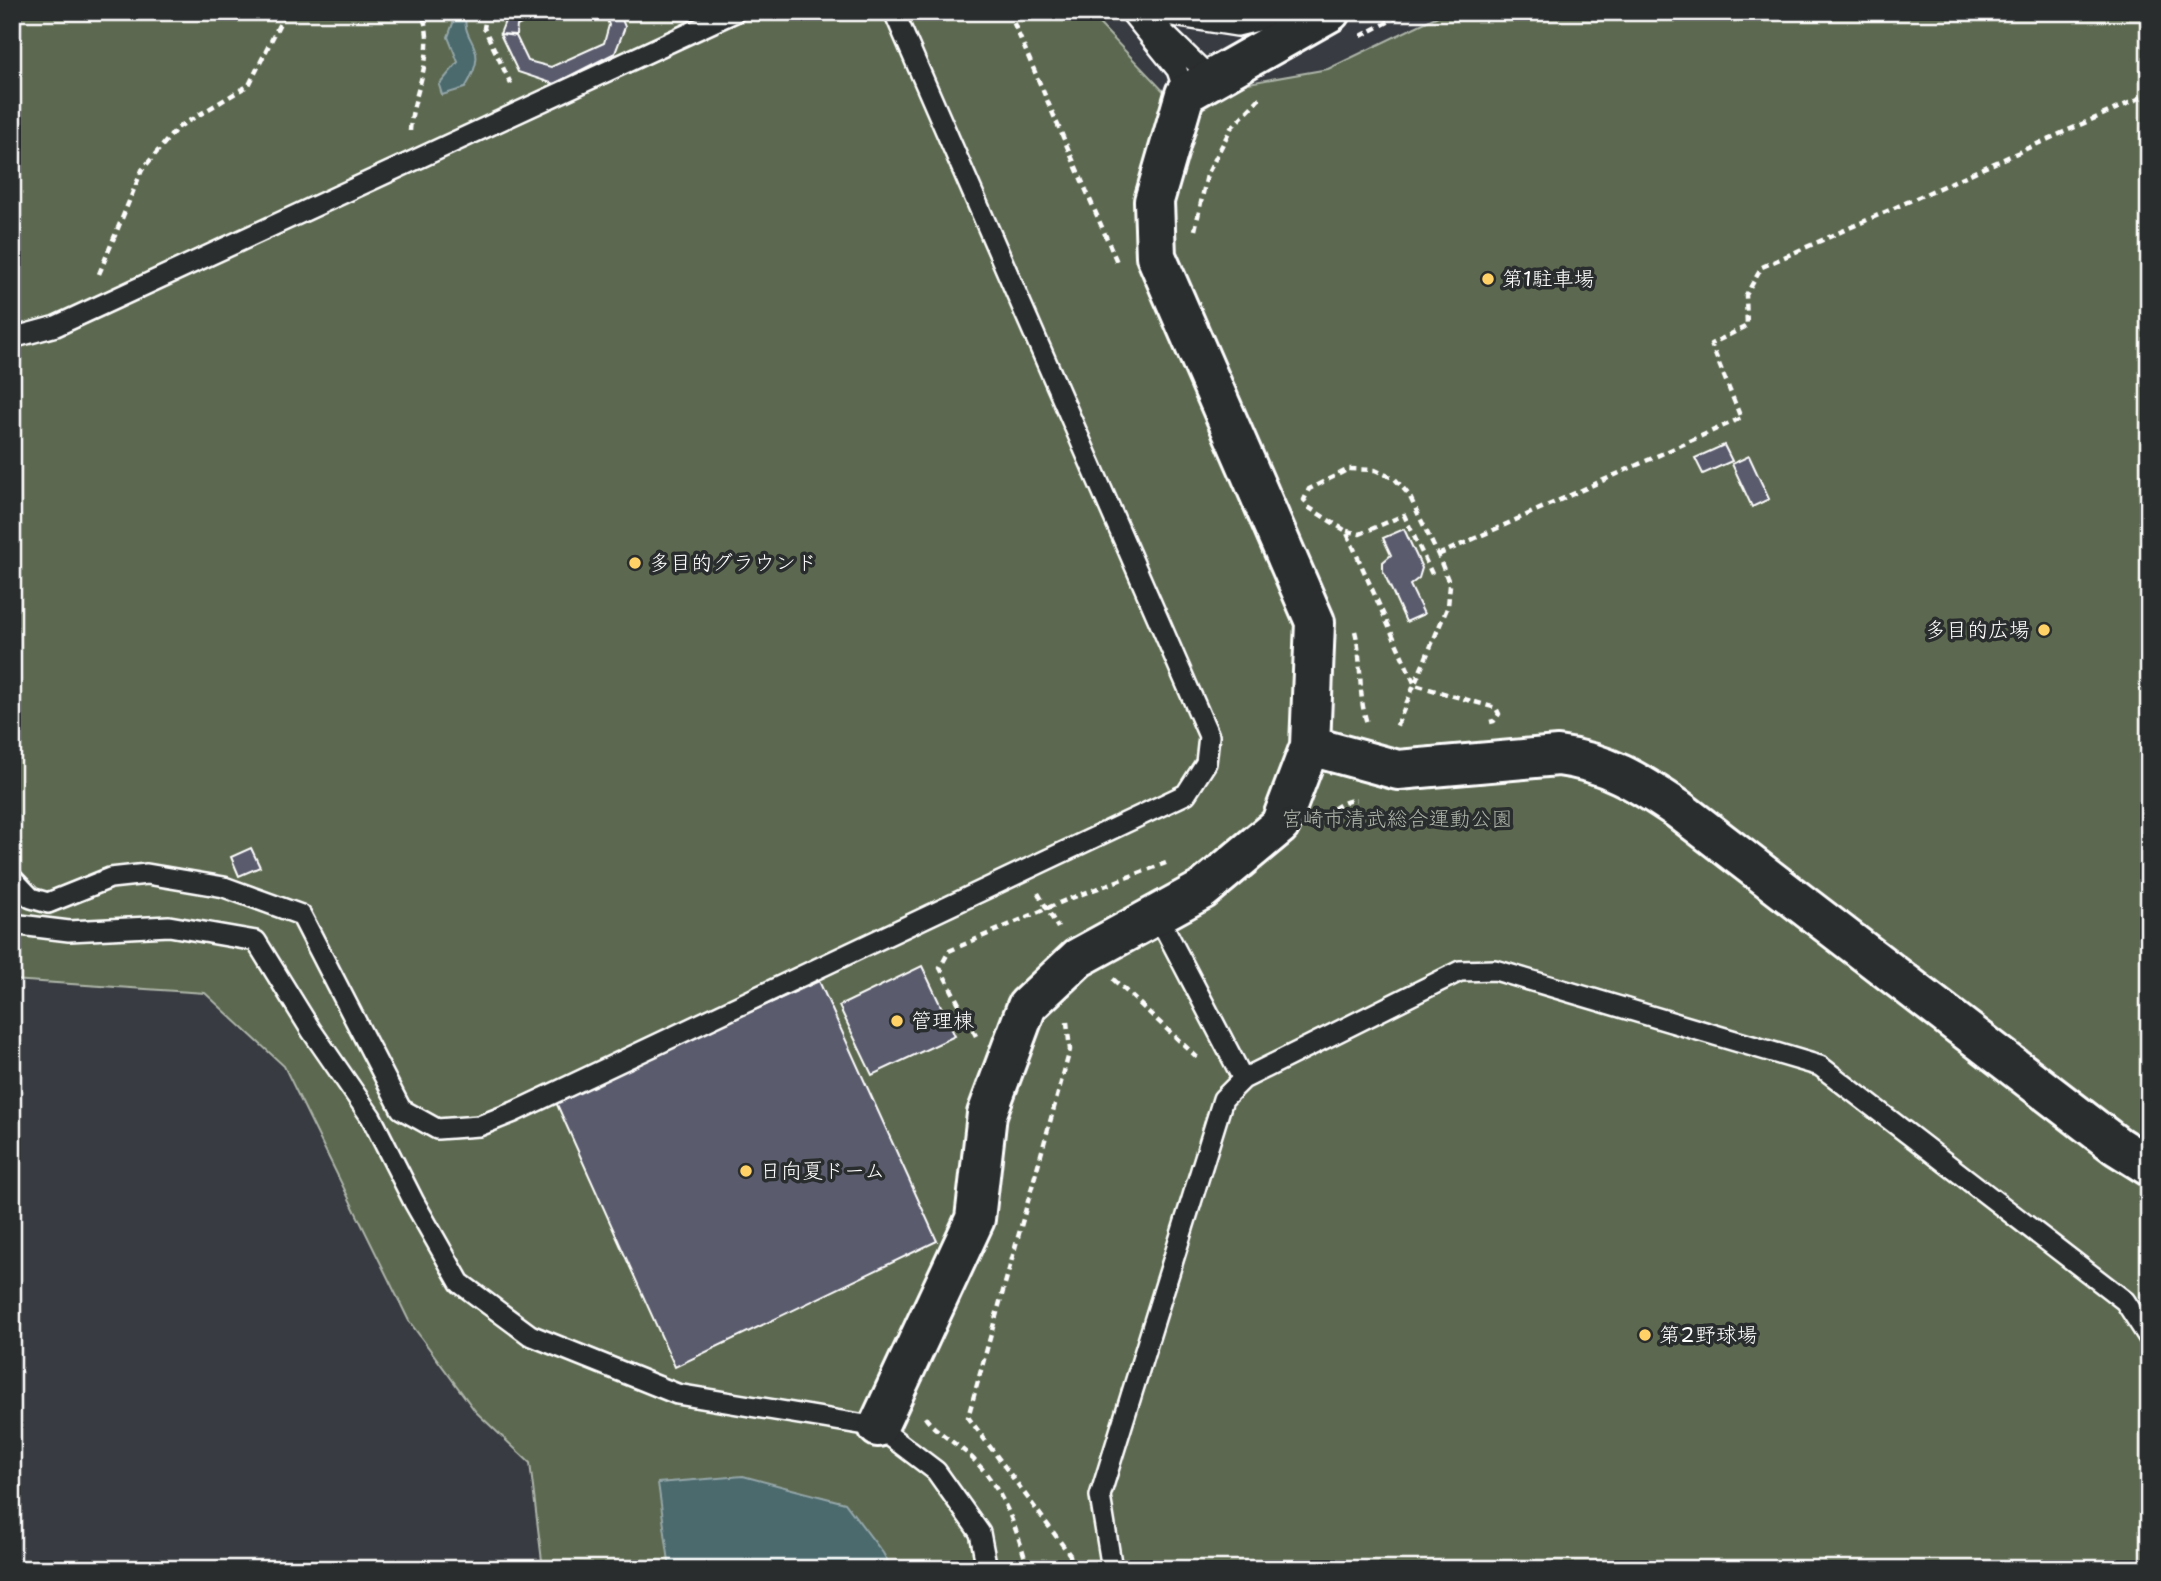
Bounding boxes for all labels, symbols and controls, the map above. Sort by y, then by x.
place label: 第1駐車場 [1502,265,1595,293]
marker: 第1駐車場 [1480,271,1496,287]
place label: 多目的グラウンド [649,549,817,577]
marker: 多目的グラウンド [627,555,643,571]
place label: 多目的広場 [1925,616,2030,644]
marker: 多目的広場 [2036,622,2052,638]
park label: 宮崎市清武総合運動公園 [1282,805,1513,833]
place label: 管理棟 [911,1007,974,1035]
marker: 管理棟 [889,1013,905,1029]
place label: 日向夏ドーム [760,1157,885,1185]
marker: 日向夏ドーム [738,1163,754,1179]
place label: 第2野球場 [1659,1321,1758,1349]
marker: 第2野球場 [1637,1327,1653,1343]

